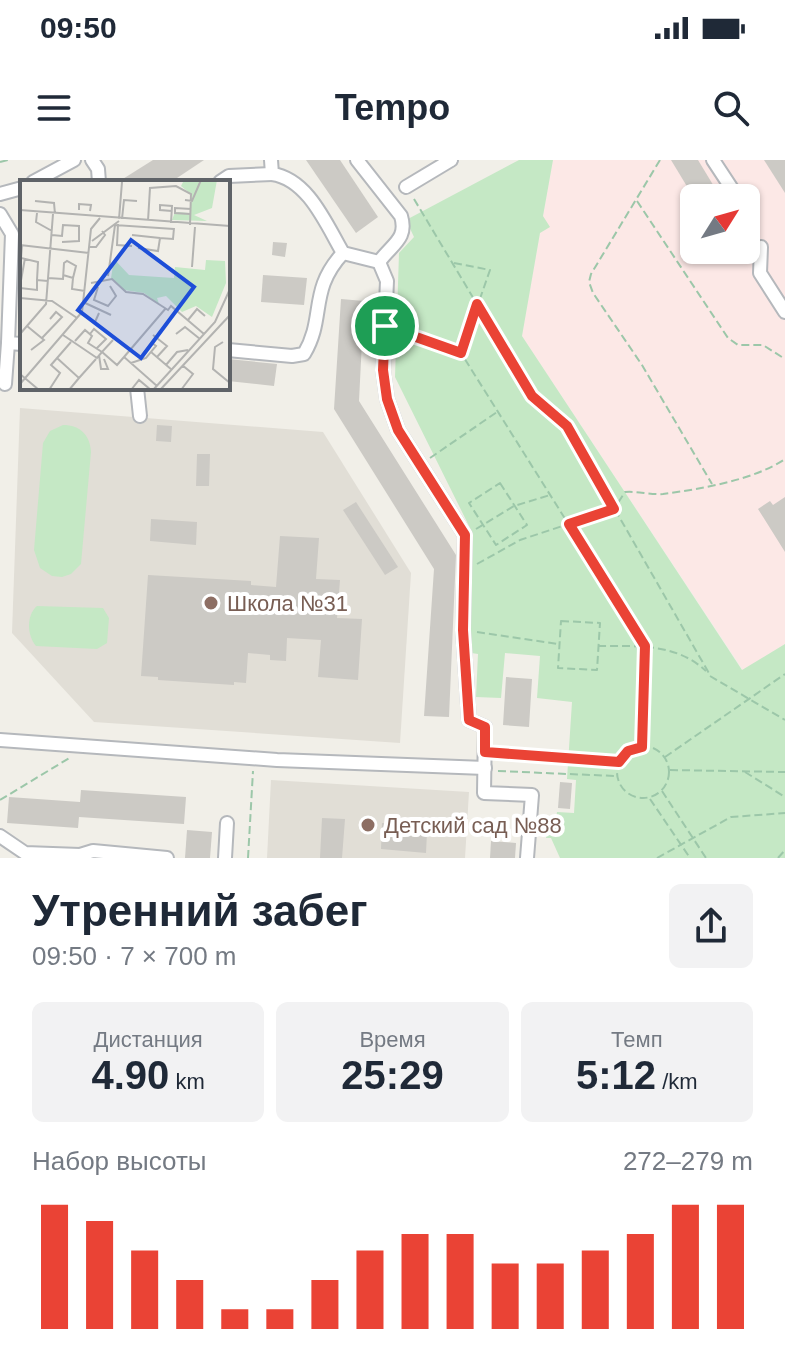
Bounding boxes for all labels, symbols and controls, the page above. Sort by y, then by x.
text: 09:50 [40,11,117,44]
icon: menu [32,86,76,130]
icon: search [709,86,753,130]
text: Tempo [335,87,450,128]
inset map [20,180,230,390]
north arrow [680,184,760,264]
map controls [680,184,760,264]
pin [351,292,419,360]
icon: arrive [363,304,407,348]
place label: Школа №31 [227,591,348,616]
marker: Школа №31 [202,594,220,612]
place label: Детский сад №88 [384,813,562,838]
marker: Детский сад №88 [359,816,377,834]
button: share [669,884,753,968]
text: Утренний забег [32,886,367,935]
text: 09:50 · 7 × 700 m [32,941,237,971]
text: Дистанция [94,1027,203,1052]
text: Время [359,1027,426,1052]
text: Темп [611,1027,663,1052]
text: 4.90 [92,1053,169,1097]
text: 25:29 [341,1053,444,1097]
text: 5:12 [576,1053,656,1097]
text: km [169,1069,205,1094]
text: /km [656,1069,698,1094]
text: Набор высоты [32,1146,207,1176]
text: 272–279 m [623,1146,753,1176]

